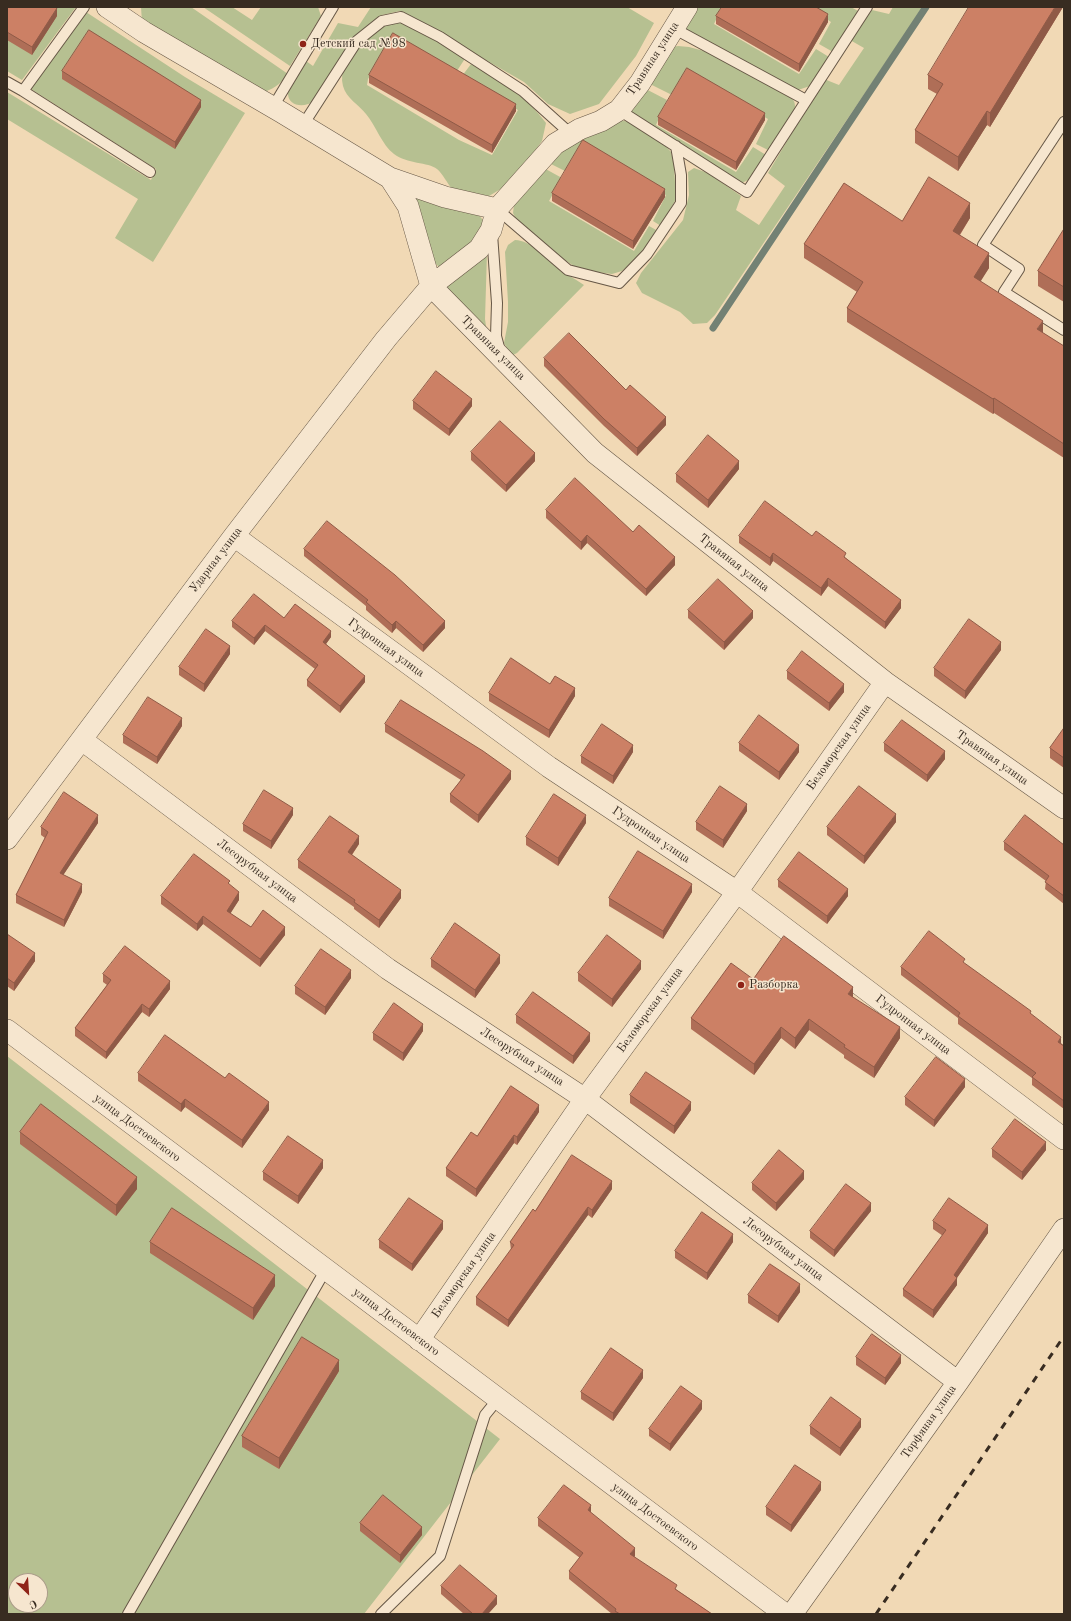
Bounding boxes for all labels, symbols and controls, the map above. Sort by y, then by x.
street label: Травяная улица [624,19,682,99]
place label: Детский сад №98 [311,37,406,51]
marker: Детский сад №98 [298,39,308,49]
street label: Травяная улица [458,313,528,383]
street label: Ударная улица [187,524,245,596]
street label: Травяная улица [696,531,772,595]
street label: Гудронная улица [345,615,427,681]
street label: Беломорская улица [804,701,874,793]
street label: Травяная улица [953,728,1031,788]
street label: Гудронная улица [609,804,693,866]
street label: Лесорубная улица [214,836,300,906]
street label: Беломорская улица [614,964,686,1056]
place label: Разборка [749,978,798,992]
marker: Разборка [736,980,746,990]
street label: Гудронная улица [872,992,954,1058]
street label: Лесорубная улица [477,1025,567,1089]
street label: улица Достоевского [91,1091,183,1165]
street label: Лесорубная улица [740,1214,826,1284]
street label: Беломорская улица [429,1229,499,1321]
street label: улица Достоевского [350,1285,442,1359]
street label: Торфяная улица [898,1382,960,1462]
street label: улица Достоевского [609,1480,701,1554]
north arrow [8,1573,48,1613]
text: С [27,1597,38,1610]

